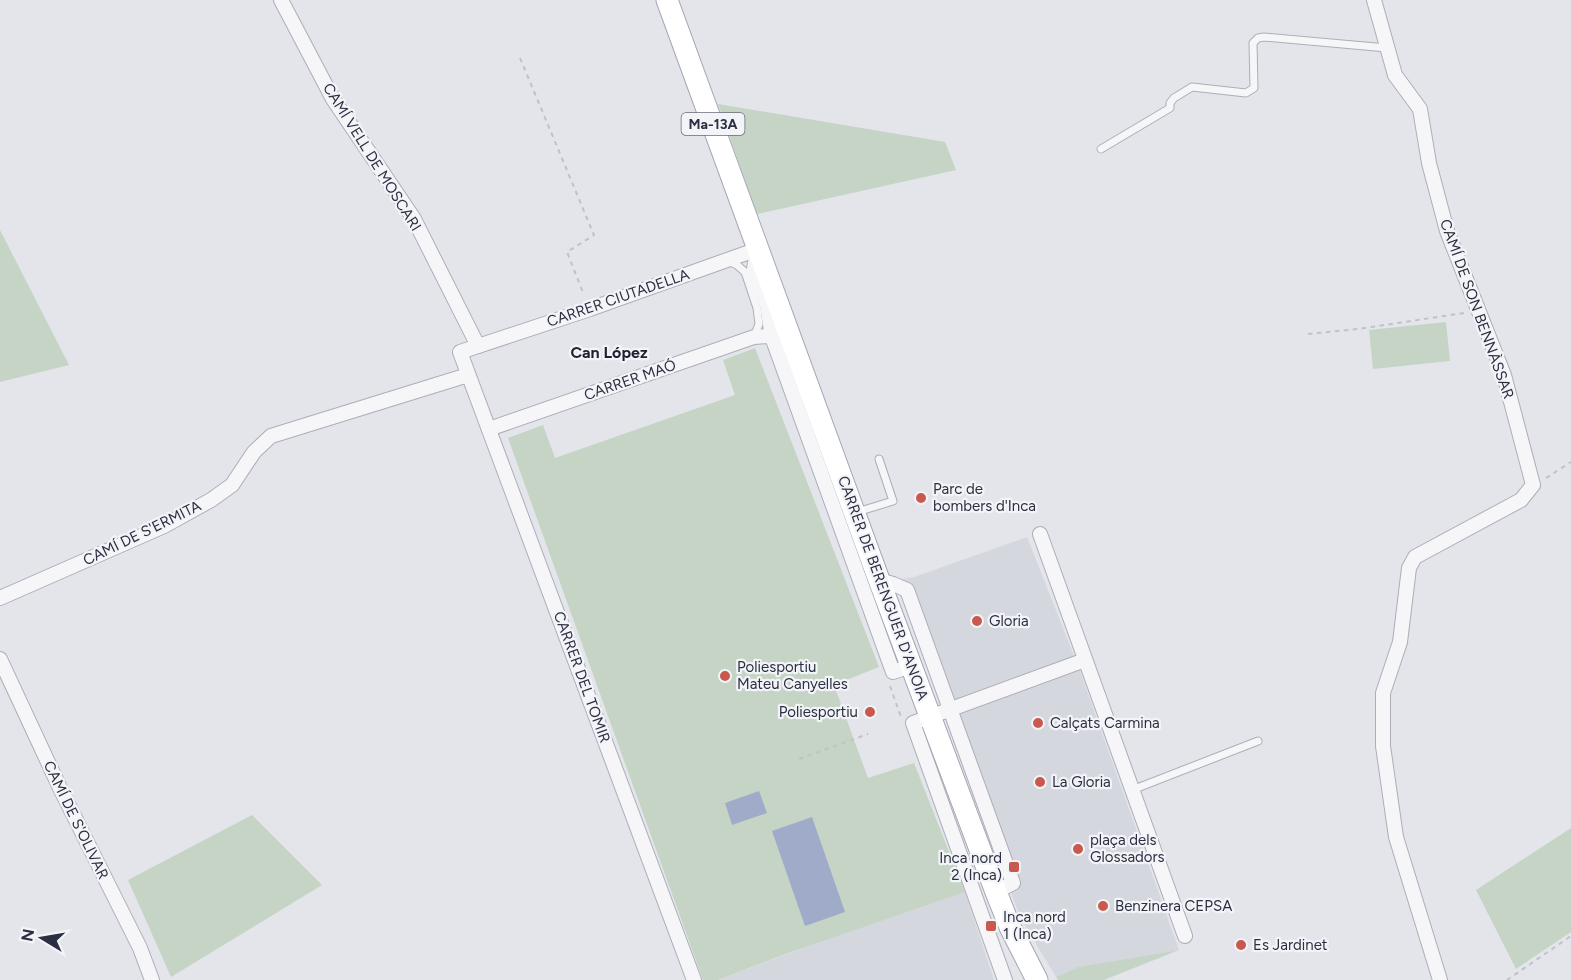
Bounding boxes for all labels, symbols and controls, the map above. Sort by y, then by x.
street label: CAMÍ VELL DE MOSCARI [319,80,425,234]
road number: Ma-13A [682,113,744,135]
street label: CAMÍ DE SON BENNÀSSAR [1436,217,1518,401]
street label: CARRER CIUTADELLA [544,265,692,331]
district label: Can López [570,343,648,362]
street label: CARRER MAÓ [582,356,678,404]
street label: CARRER DE BERENGUER D'ANOIA [834,473,932,703]
place label: Parc de bombers d'Inca [933,480,1036,515]
marker: Parc de bombers d'Inca [914,491,928,505]
street label: CAMÍ DE S'ERMITA [80,497,204,569]
street label: CARRER DEL TOMIR [550,609,614,745]
place label: Gloria [989,612,1029,630]
marker: Gloria [970,614,984,628]
place label: Poliesportiu Mateu Canyelles [737,658,848,693]
marker: Poliesportiu Mateu Canyelles [718,669,732,683]
place label: Poliesportiu [779,703,858,721]
marker: Poliesportiu [863,705,877,719]
place label: Calçats Carmina [1050,714,1160,732]
marker: Calçats Carmina [1031,716,1045,730]
street label: CAMÍ DE S'OLIVAR [40,758,112,882]
place label: La Gloria [1052,773,1111,791]
marker: La Gloria [1033,775,1047,789]
place label: plaça dels Glossadors [1090,831,1165,866]
marker: plaça dels Glossadors [1071,842,1085,856]
place label: Inca nord 2 (Inca) [939,849,1002,884]
marker: Inca nord 2 (Inca) [1007,860,1021,874]
place label: Benzinera CEPSA [1115,897,1232,915]
marker: Benzinera CEPSA [1096,899,1110,913]
north arrow [12,908,72,968]
place label: Inca nord 1 (Inca) [1003,908,1066,943]
marker: Inca nord 1 (Inca) [984,919,998,933]
text: N [17,927,38,943]
place label: Es Jardinet [1253,936,1328,954]
marker: Es Jardinet [1234,938,1248,952]

